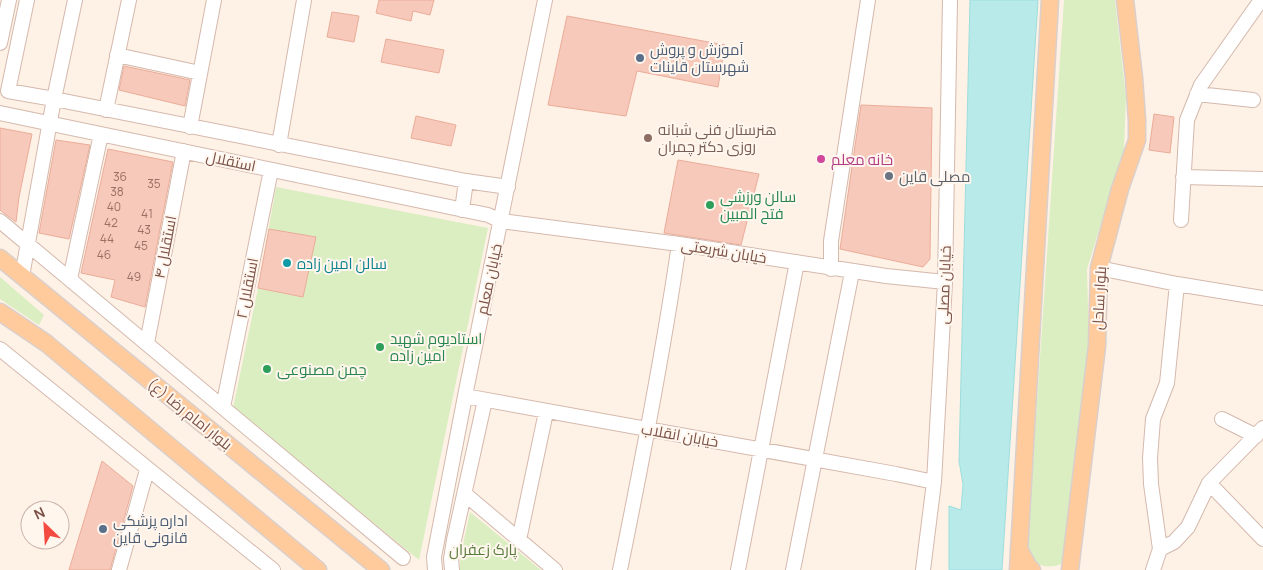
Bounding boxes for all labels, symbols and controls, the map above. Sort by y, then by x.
place label: آموزش و پروش شهرستان قاینات [650,39,749,77]
marker: آموزش و پروش شهرستان قاینات [634,52,646,64]
place label: هنرستان فنی شبانه روزی دکتر چمران [658,119,777,157]
marker: هنرستان فنی شبانه روزی دکتر چمران [642,132,654,144]
street label: استقلال [204,145,258,177]
place label: خانه معلم [831,149,893,170]
marker: خانه معلم [815,153,827,165]
place label: مصلی قاین [899,166,970,187]
house number: 36 [113,168,127,185]
marker: مصلی قاین [883,170,895,182]
house number: 35 [147,175,161,192]
house number: 38 [110,183,124,200]
place label: سالن ورزشی فتح المبین [720,186,796,225]
house number: 40 [107,198,121,215]
marker: سالن ورزشی فتح المبین [704,199,716,211]
house number: 41 [141,205,153,222]
house number: 42 [104,214,118,231]
street label: استقلال ۴ [149,214,181,280]
house number: 43 [137,221,151,238]
house number: 44 [100,230,114,247]
street label: خیابان شریعتی [680,234,768,268]
house number: 45 [134,237,148,254]
street label: خیابان معلم [471,241,507,317]
street label: خیابان مصلی [932,245,956,325]
house number: 46 [97,246,111,263]
place label: سالن امین زاده [297,253,387,274]
street label: استقلال ۲ [231,256,263,320]
marker: سالن امین زاده [281,257,293,269]
street label: بلوار ساحل [1087,266,1111,330]
house number: 49 [127,268,141,285]
place label: استادیوم شهید امین زاده [390,328,482,366]
marker: استادیوم شهید امین زاده [374,341,386,353]
place label: چمن مصنوعی [277,359,367,380]
marker: چمن مصنوعی [261,363,273,375]
street label: بلوار امام رضا (ع) [143,373,237,455]
street label: خیابان انقلاب [640,418,720,452]
north arrow [20,500,70,550]
text: N [31,502,48,524]
place label: اداره پزشکی قانونی قاین [113,510,188,548]
marker: اداره پزشکی قانونی قاین [97,523,109,535]
park label: پارک زعفران [449,539,517,560]

